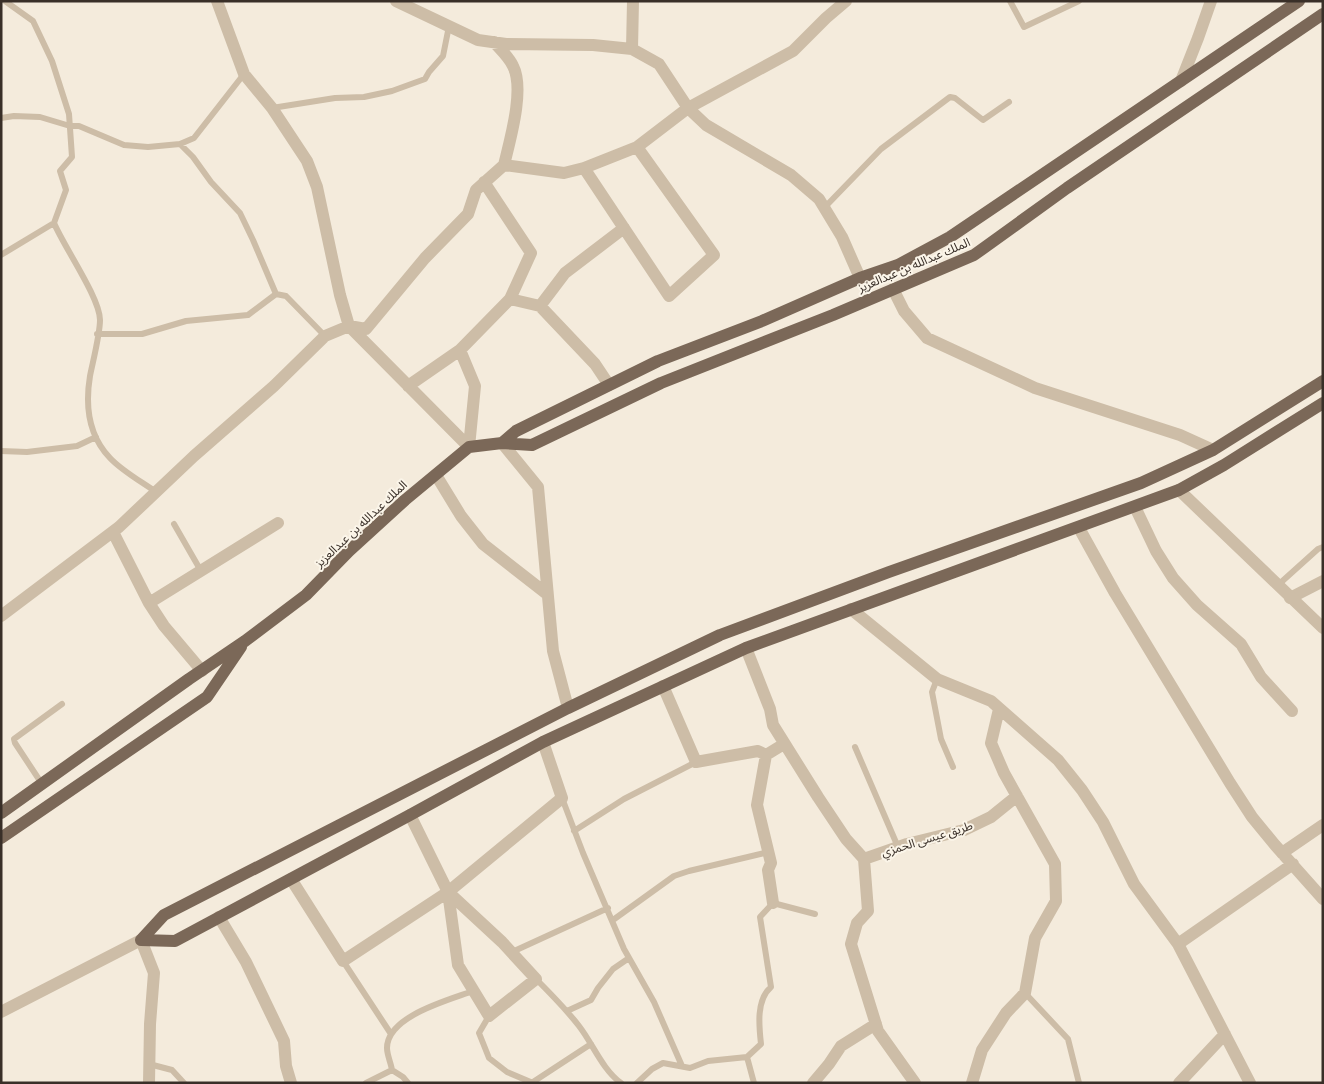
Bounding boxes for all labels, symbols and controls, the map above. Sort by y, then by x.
street label: الملك عبدالله بن عبدالعزيز [854,234,972,295]
street label: الملك عبدالله بن عبدالعزيز [311,477,410,571]
street label: طريق عيسى الحمزي [879,817,975,862]

